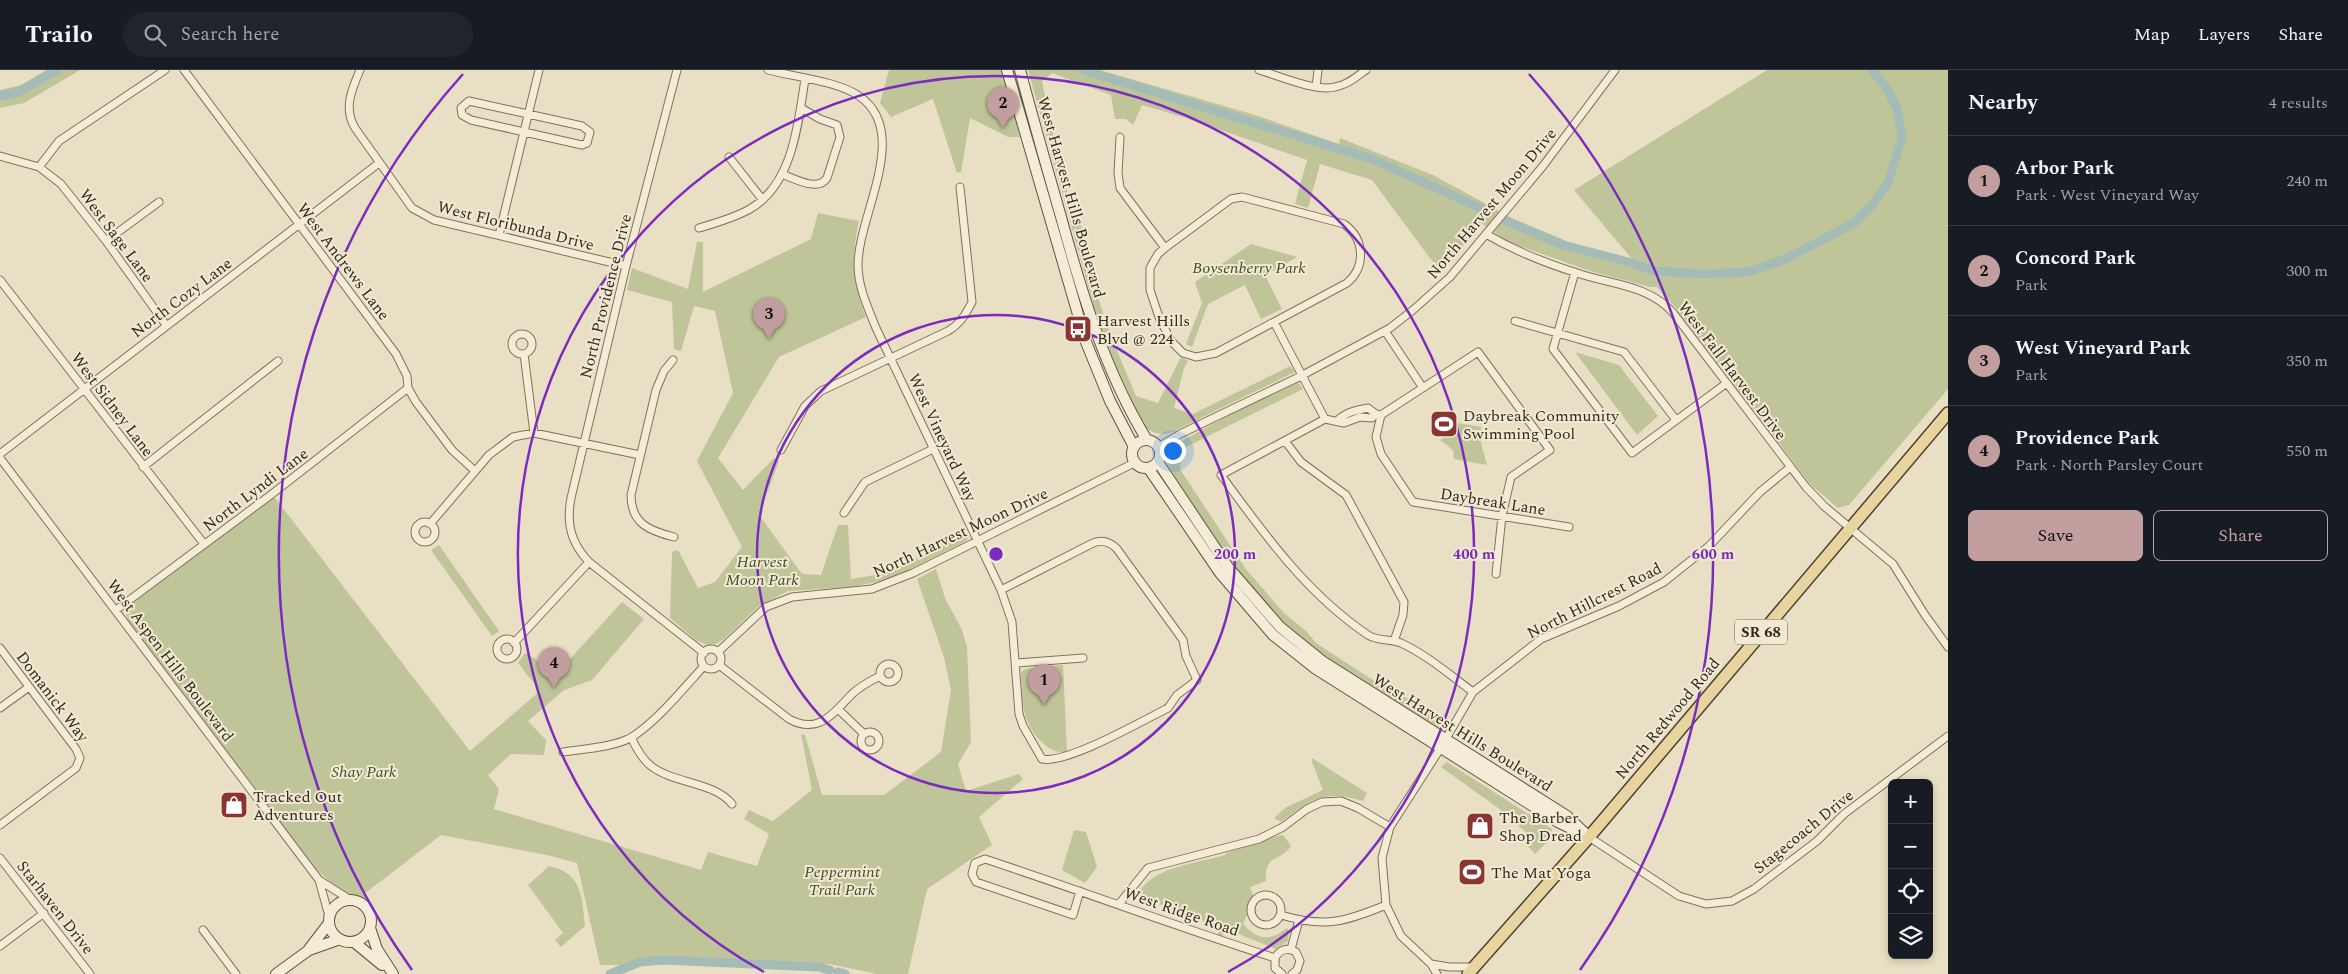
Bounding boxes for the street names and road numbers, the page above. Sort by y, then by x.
street label: West Harvest Hills Boulevard [1031,94,1111,301]
street label: North Harvest Moon Drive [1421,123,1562,284]
street label: West Sage Lane [73,184,159,287]
street label: West Floribunda Drive [435,195,597,257]
street label: West Andrews Lane [291,198,395,325]
street label: North Providence Drive [574,211,638,381]
street label: North Cozy Lane [126,252,237,344]
street label: West Fall Harvest Drive [1672,296,1792,445]
street label: West Sidney Lane [65,347,160,462]
street label: West Vineyard Way [902,369,983,507]
street label: North Lyndi Lane [198,442,313,537]
street label: North Harvest Moon Drive [869,482,1052,584]
street label: Daybreak Lane [1438,482,1547,522]
street label: North Hillcrest Road [1523,556,1666,645]
street label: West Aspen Hills Boulevard [101,574,239,747]
road number: SR 68 [1735,620,1787,644]
street label: Domanick Way [10,646,95,748]
street label: North Redwood Road [1610,652,1726,785]
street label: West Harvest Hills Boulevard [1368,667,1557,798]
street label: Stagecoach Drive [1748,784,1859,880]
street label: Starhaven Drive [11,856,100,960]
street label: West Ridge Road [1121,881,1243,943]

